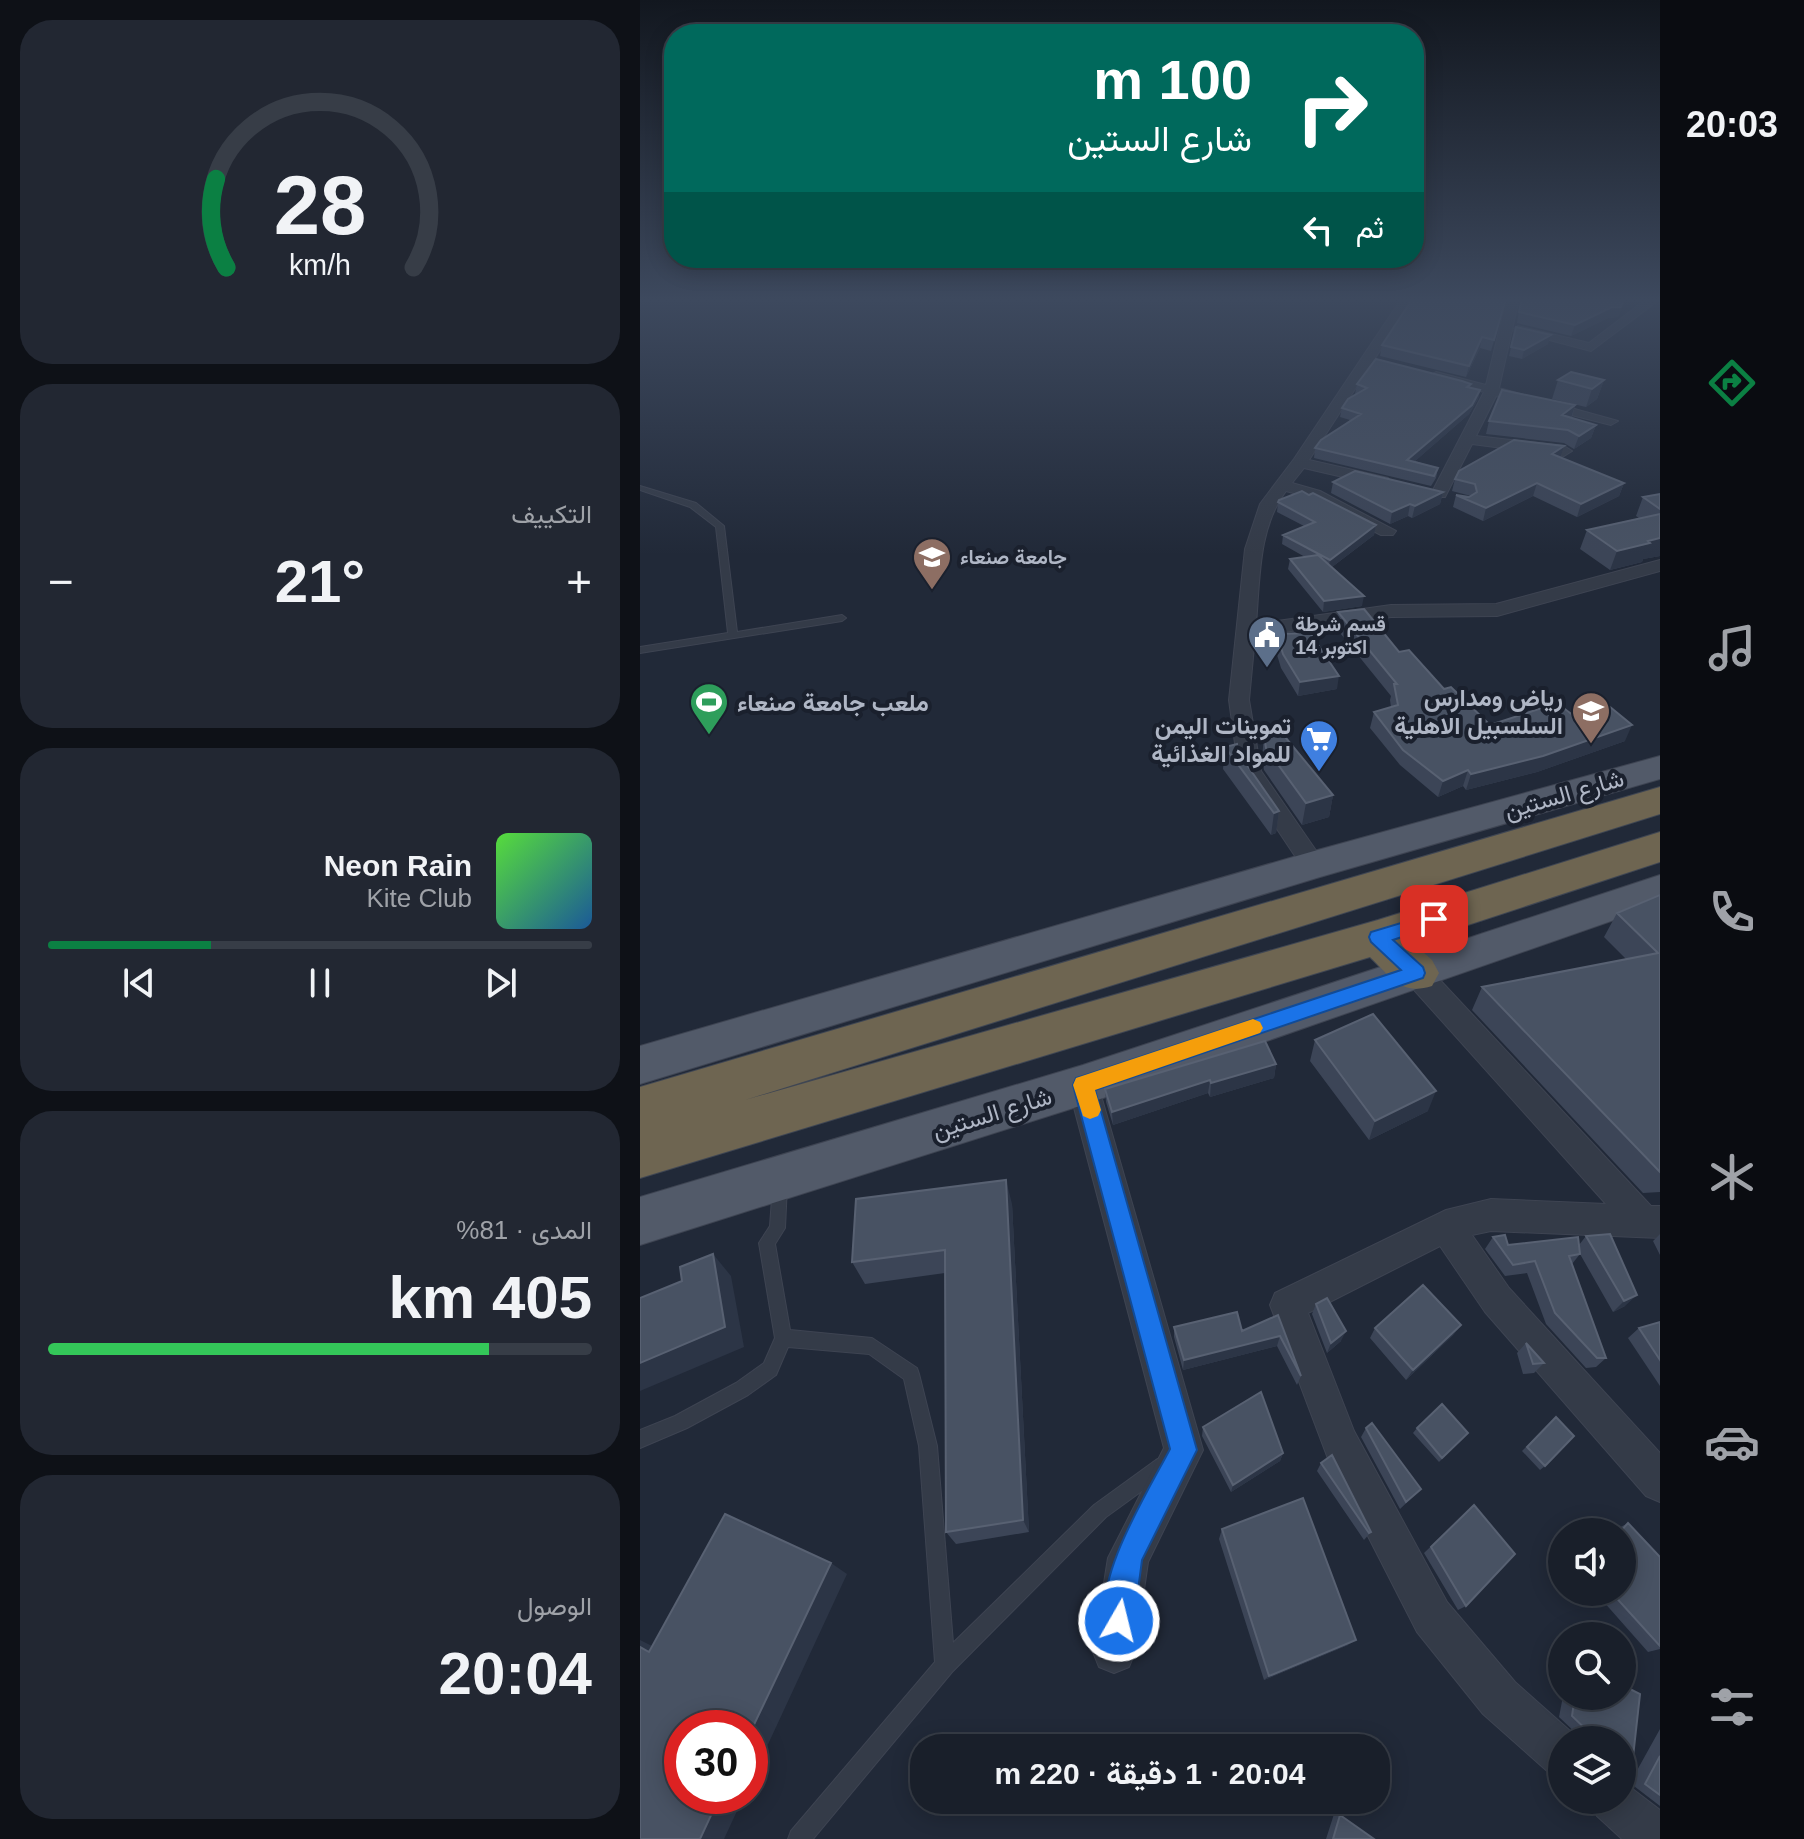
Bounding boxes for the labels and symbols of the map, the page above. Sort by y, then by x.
school or university icon: جامعة صنعاء [911,536,953,591]
place label: جامعة صنعاء [960,546,1067,569]
place label: قسم شرطة 14 اكتوبر [1295,613,1386,660]
public building icon: قسم شرطة 14 اكتوبر [1246,614,1288,669]
sports icon: ملعب جامعة صنعاء [688,681,730,736]
place label: رياض ومدارس السلسبيل الاهلية [1394,684,1563,740]
place label: ملعب جامعة صنعاء [737,689,929,717]
school or university icon: رياض ومدارس السلسبيل الاهلية [1570,690,1612,745]
place label: تموينات اليمن للمواد الغذائية [1151,712,1291,769]
supermarket icon: تموينات اليمن للمواد الغذائية [1298,718,1340,773]
street label: شارع الستين [1501,764,1628,827]
pin [1400,885,1468,953]
street label: شارع الستين [929,1082,1056,1147]
position arrow [1077,1579,1161,1663]
speed limit sign: 30 [664,1710,768,1814]

